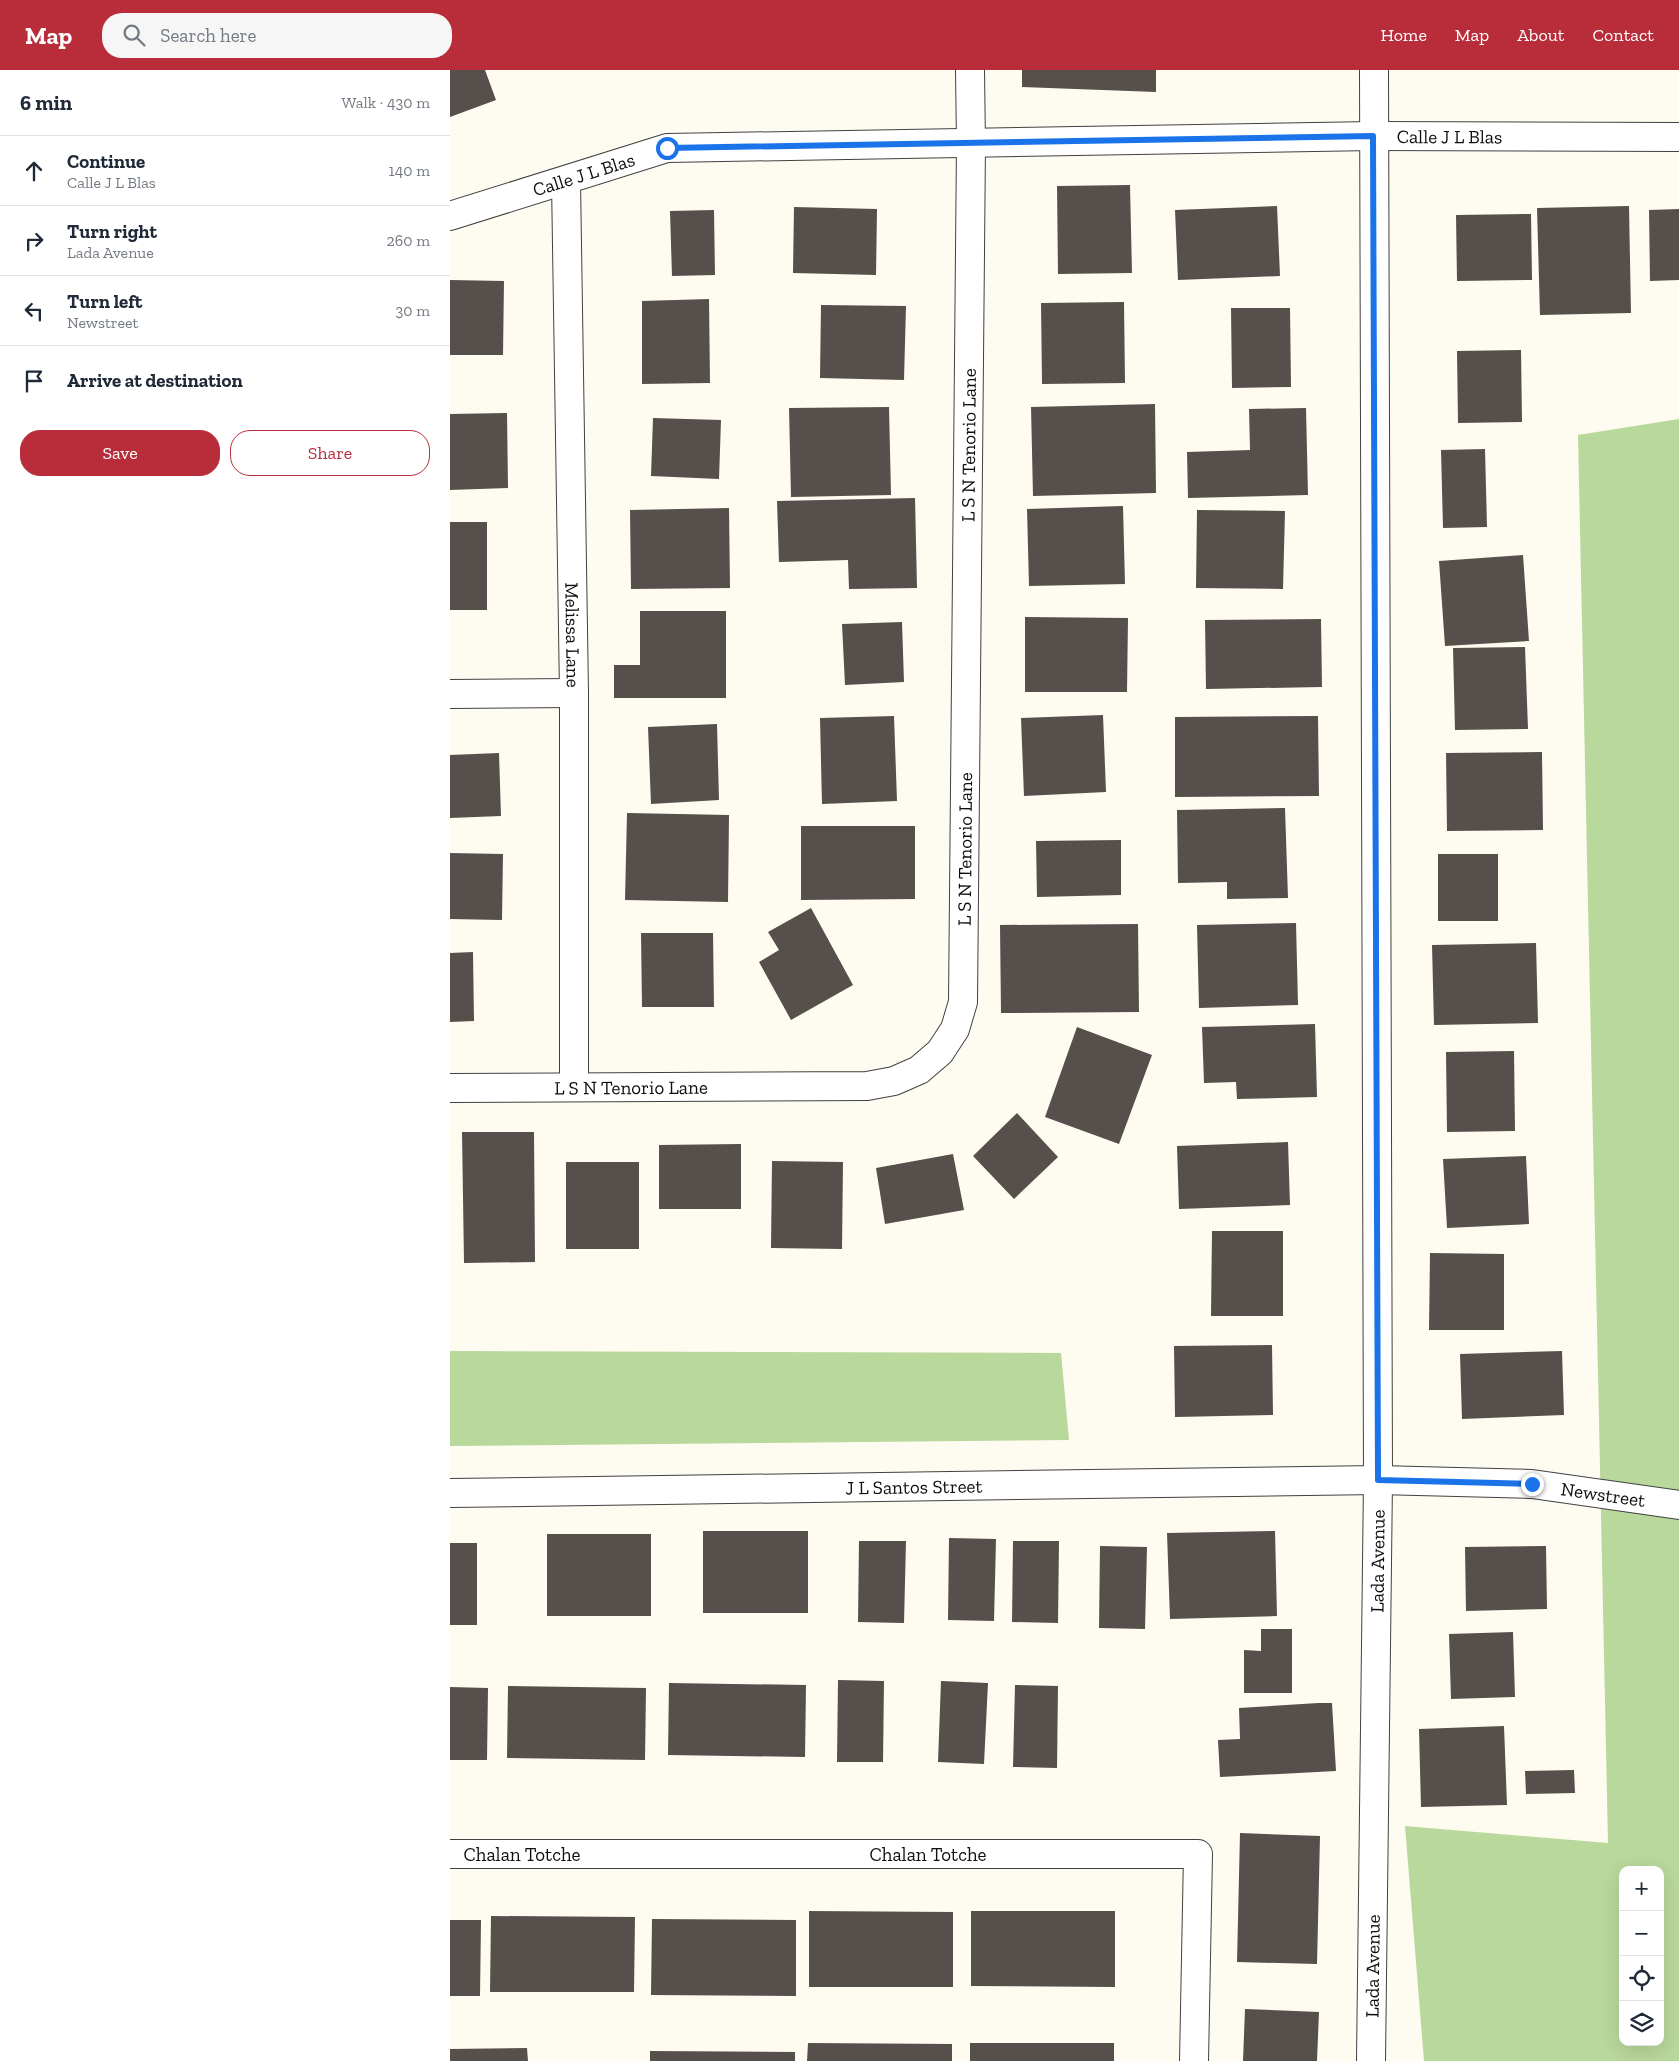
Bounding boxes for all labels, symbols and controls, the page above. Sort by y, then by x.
search box [102,13,452,58]
text: Map [25,21,72,50]
icon: search [120,21,148,49]
text: Search here [160,24,257,47]
text: Home [1380,24,1427,46]
text: Map [1455,24,1489,46]
text: About [1517,24,1564,46]
text: Contact [1592,24,1654,46]
text: 6 min [20,90,72,115]
text: Walk · 430 m [342,93,430,112]
street label: Calle J L Blas [1397,125,1502,148]
route start [656,137,679,160]
street label: Calle J L Blas [530,147,637,201]
text: Continue [67,150,145,173]
icon: ahead [20,157,48,185]
text: 140 m [389,161,430,180]
text: Calle J L Blas [67,173,156,192]
text: Turn right [67,220,157,243]
icon: right [20,227,48,255]
text: 260 m [387,231,430,250]
text: Lada Avenue [67,243,154,262]
text: Turn left [67,290,142,313]
icon: left [20,297,48,325]
text: 30 m [396,301,430,320]
text: Newstreet [67,313,139,332]
icon: arrive [20,367,48,395]
street label: L S N Tenorio Lane [956,368,980,522]
text: Arrive at destination [67,369,243,392]
button: Save [20,430,220,476]
button: Share [230,430,430,476]
street label: Melissa Lane [561,582,585,688]
street label: L S N Tenorio Lane [952,772,977,926]
street label: L S N Tenorio Lane [554,1075,708,1099]
route end [1521,1473,1544,1496]
street label: J L Santos Street [845,1474,983,1499]
street label: Newstreet [1559,1477,1647,1512]
street label: Lada Avenue [1365,1509,1389,1613]
street label: Chalan Totche [464,1843,581,1866]
street label: Chalan Totche [870,1843,987,1866]
map controls [1619,1866,1664,2046]
button: + [1619,1866,1664,1911]
button: − [1619,1911,1664,1956]
street label: Lada Avenue [1360,1914,1384,2018]
button: locate [1619,1956,1664,2001]
button: layers [1619,2001,1664,2046]

